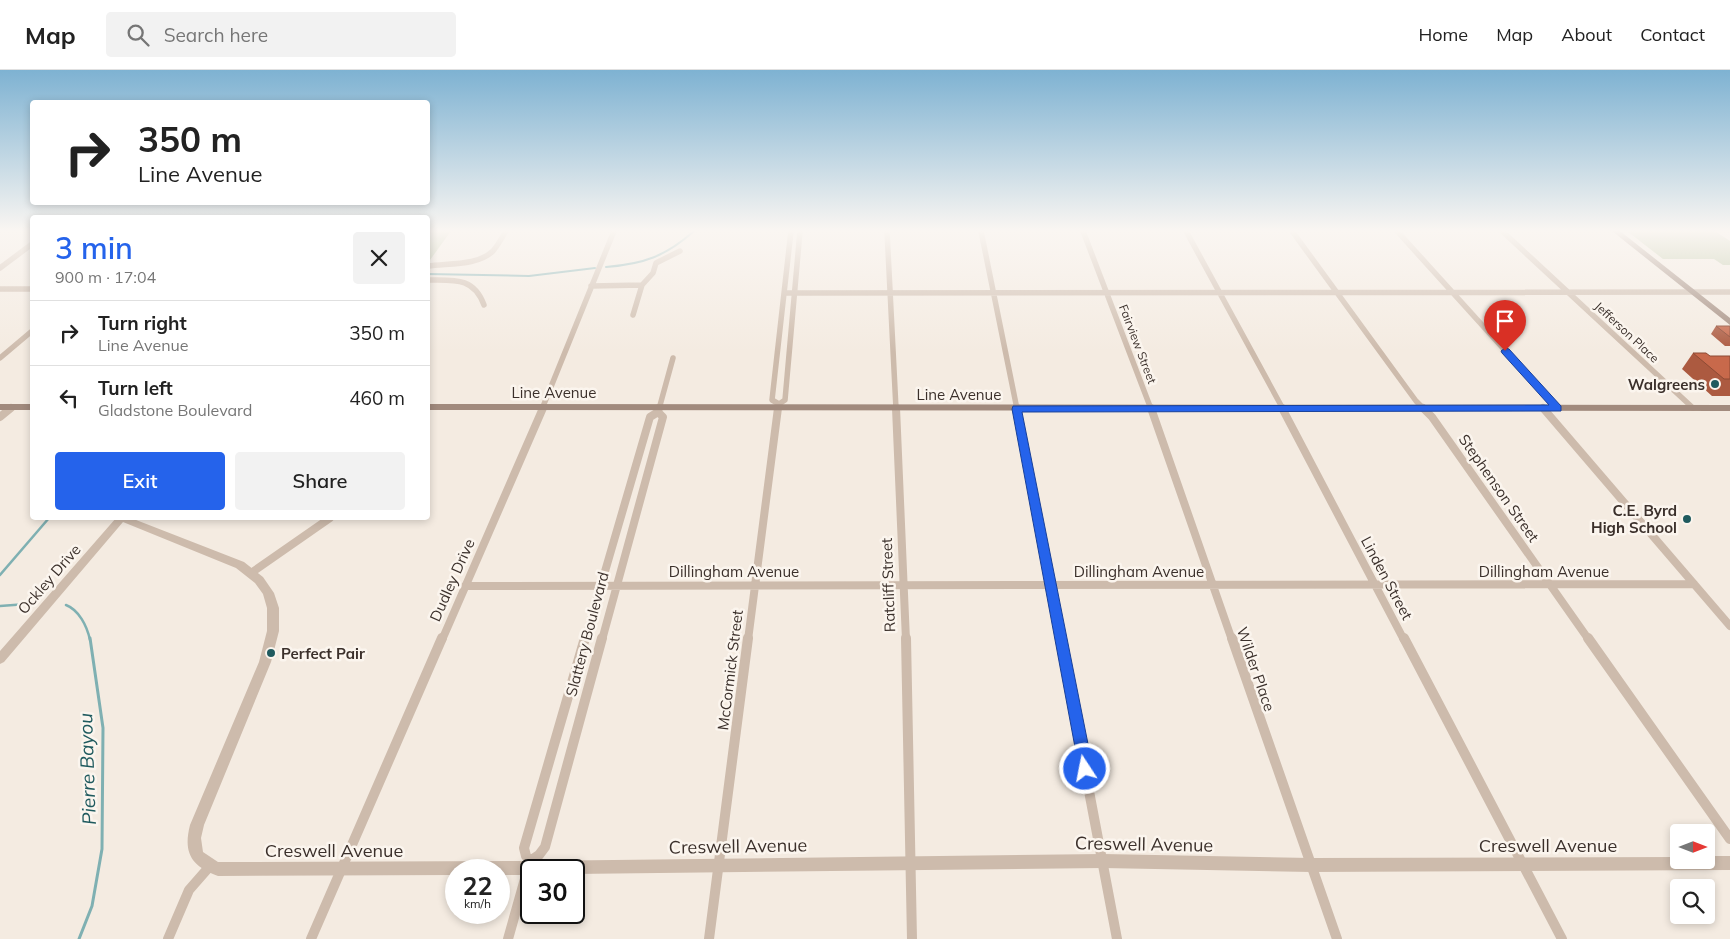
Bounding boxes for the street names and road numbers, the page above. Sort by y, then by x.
street label: Jefferson Place [1592,298,1662,366]
street label: Fairview Street [1116,302,1160,386]
street label: Line Avenue [512,383,596,402]
street label: Line Avenue [917,385,1001,404]
street label: Stephenson Street [1455,430,1543,546]
street label: Linden Street [1357,533,1417,623]
street label: Dudley Drive [425,536,479,624]
street label: Ratcliff Street [877,538,899,632]
street label: Ockley Drive [13,540,85,618]
street label: Dillingham Avenue [669,562,799,581]
street label: Dillingham Avenue [1074,562,1204,581]
street label: Dillingham Avenue [1479,562,1609,581]
street label: Slattery Boulevard [561,570,613,698]
street label: McCormick Street [713,609,747,731]
street label: Wilder Place [1233,624,1279,714]
street label: Creswell Avenue [1075,831,1213,857]
street label: Creswell Avenue [669,833,807,859]
street label: Creswell Avenue [1479,834,1617,857]
street label: Creswell Avenue [265,839,403,862]

